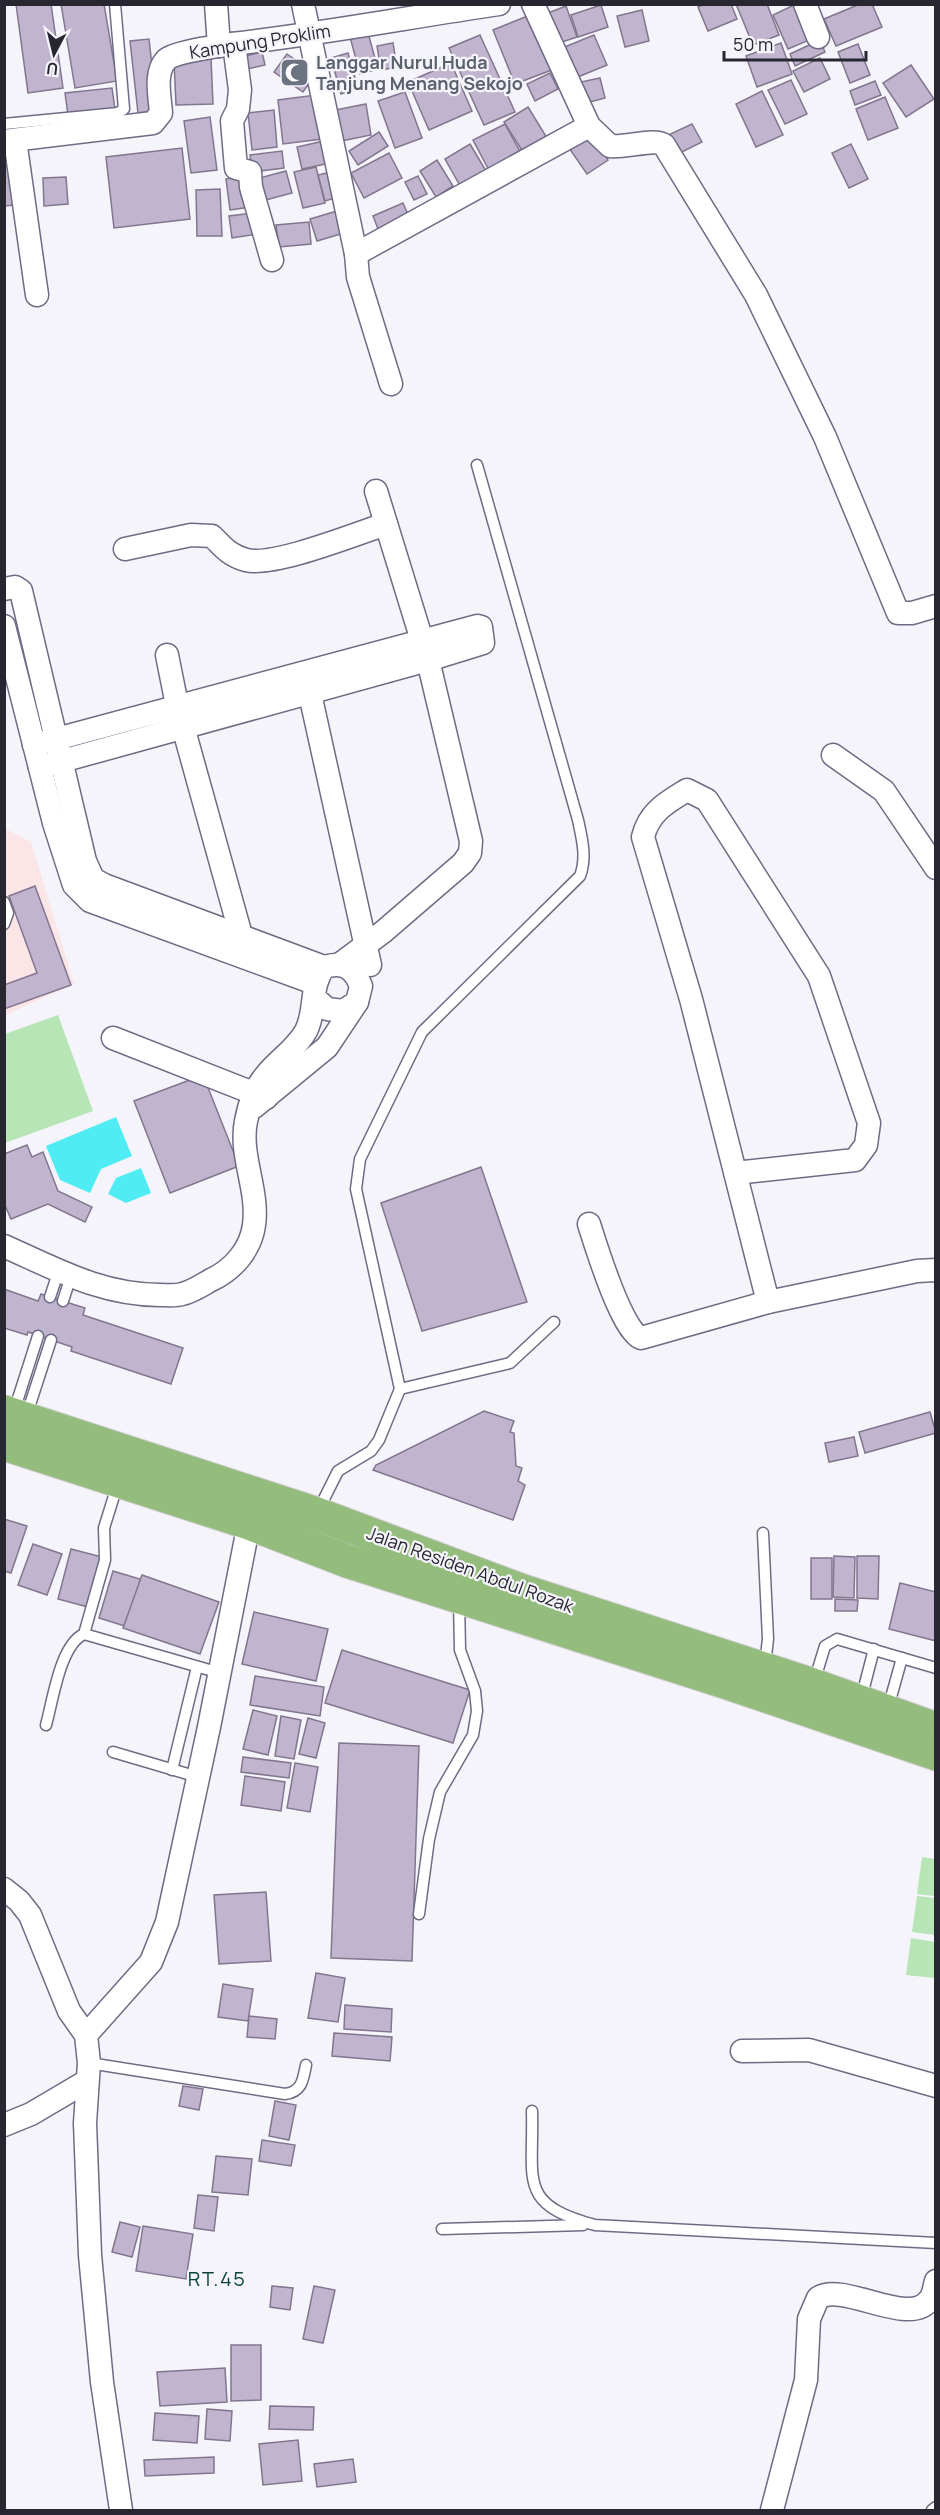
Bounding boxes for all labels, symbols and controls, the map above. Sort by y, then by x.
street label: Kampung Proklim [188,18,332,64]
north arrow [24,24,84,84]
scale bar [724,24,866,62]
text: 50 m [733,32,773,56]
place label: Langgar Nurul Huda Tanjung Menang Sekojo [316,50,523,95]
text: U [45,57,59,81]
mosque icon: Langgar Nurul Huda Tanjung Menang Sekojo [279,57,311,89]
street label: Jalan Residen Abdul Rozak [364,1520,578,1618]
district label: RT.45 [188,2265,246,2292]

